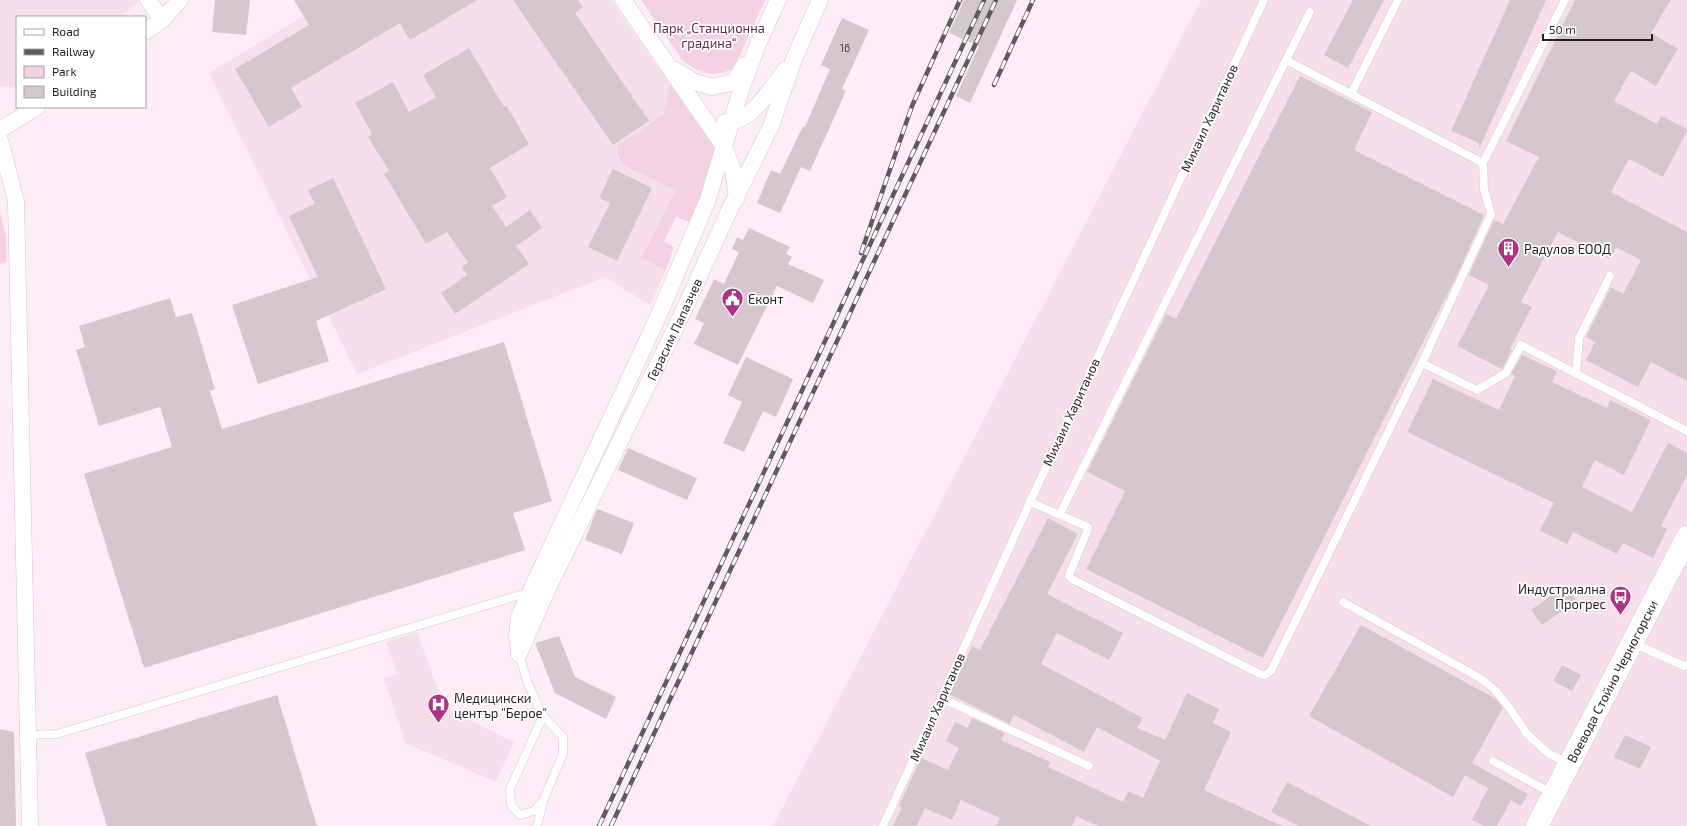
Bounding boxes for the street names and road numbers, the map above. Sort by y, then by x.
street label: Михаил Хаританов [1177,62,1241,174]
street label: Герасим Папазчев [643,276,705,383]
street label: Михаил Хаританов [1039,356,1103,468]
street label: Воевода Стойно Черногорски [1563,597,1661,765]
street label: Михаил Хаританов [906,650,968,764]

